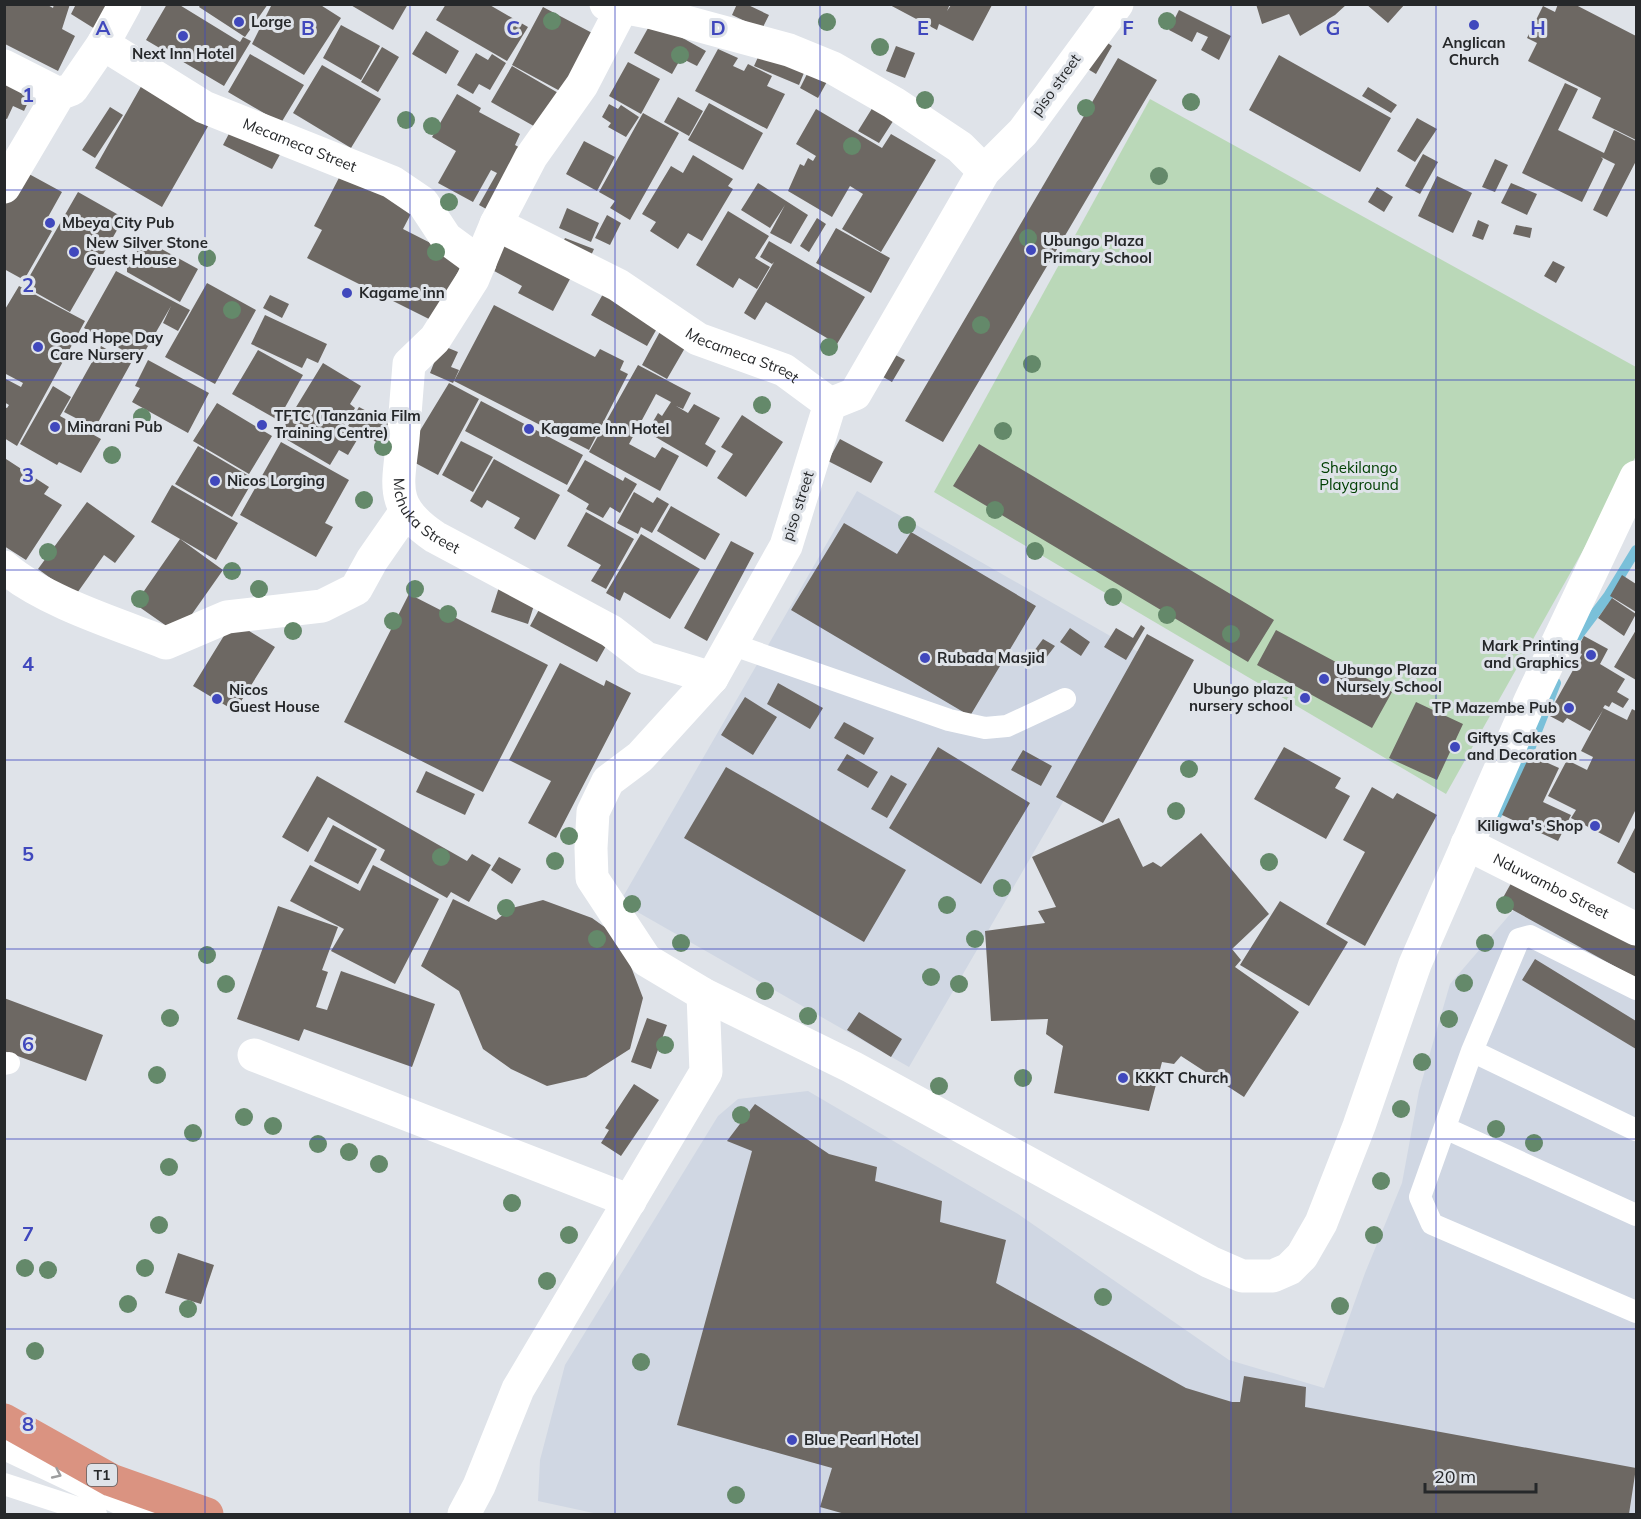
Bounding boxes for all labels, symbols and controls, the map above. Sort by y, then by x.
place label: Lorge [251,12,292,31]
text: A [96,15,111,40]
marker: Lorge [232,15,246,29]
text: B [301,15,315,40]
text: C [506,15,520,40]
text: D [710,15,726,40]
text: E [917,15,929,40]
text: F [1122,15,1134,40]
text: G [1326,15,1340,40]
text: H [1530,15,1546,40]
marker: Anglican Church [1467,18,1481,32]
marker: Next Inn Hotel [176,29,190,43]
place label: Anglican Church [1442,33,1506,69]
place label: Next Inn Hotel [132,44,234,63]
street label: piso street [1027,50,1084,119]
text: 1 [22,82,34,107]
street label: Mecameca Street [240,114,359,176]
place label: Mbeya City Pub [62,213,174,232]
marker: Mbeya City Pub [43,216,57,230]
place label: Ubungo Plaza Primary School [1043,231,1152,267]
place label: New Silver Stone Guest House [86,233,208,269]
marker: Ubungo Plaza Primary School [1024,243,1038,257]
marker: New Silver Stone Guest House [67,245,81,259]
text: 2 [22,272,34,297]
place label: Kagame inn [359,283,445,302]
marker: Kagame inn [340,286,354,300]
street label: Mecameca Street [682,323,803,387]
place label: Good Hope Day Care Nursery [50,328,164,364]
marker: Good Hope Day Care Nursery [31,340,45,354]
place label: TFTC (Tanzania Film Training Centre) [274,406,421,442]
place label: Minarani Pub [67,417,163,436]
marker: TFTC (Tanzania Film Training Centre) [255,418,269,432]
place label: Kagame Inn Hotel [541,419,669,438]
marker: Minarani Pub [48,420,62,434]
marker: Kagame Inn Hotel [522,422,536,436]
park label: Shekilango Playground [1319,458,1399,494]
text: 3 [22,462,34,487]
street label: piso street [777,469,818,543]
place label: Nicos Lorging [227,471,325,490]
marker: Nicos Lorging [208,474,222,488]
street label: Mchuka Street [390,478,463,557]
place label: Mark Printing and Graphics [1482,636,1579,672]
place label: Rubada Masjid [937,648,1045,667]
marker: Mark Printing and Graphics [1584,648,1598,662]
text: 4 [22,651,34,676]
marker: Rubada Masjid [918,651,932,665]
place label: Ubungo Plaza Nursely School [1336,660,1442,696]
marker: Ubungo Plaza Nursely School [1317,672,1331,686]
place label: Ubungo plaza nursery school [1189,679,1293,715]
place label: Nicos Guest House [229,680,320,716]
marker: Ubungo plaza nursery school [1298,691,1312,705]
marker: Nicos Guest House [210,692,224,706]
place label: TP Mazembe Pub [1432,698,1557,717]
marker: TP Mazembe Pub [1562,701,1576,715]
place label: Giftys Cakes and Decoration [1467,728,1577,764]
marker: Giftys Cakes and Decoration [1448,740,1462,754]
place label: Kiligwa's Shop [1477,816,1583,835]
marker: Kiligwa's Shop [1588,819,1602,833]
text: 5 [22,841,34,866]
street label: Nduwambo Street [1490,849,1612,923]
text: 6 [22,1031,34,1056]
place label: KKKT Church [1135,1068,1228,1087]
marker: KKKT Church [1116,1071,1130,1085]
text: 7 [22,1221,34,1246]
text: 8 [22,1411,34,1436]
place label: Blue Pearl Hotel [804,1430,919,1449]
marker: Blue Pearl Hotel [785,1433,799,1447]
scale bar [1425,1456,1536,1494]
road number: T1 [87,1464,117,1486]
text: 20 m [1434,1465,1476,1488]
one-way arrow [51,1467,62,1479]

